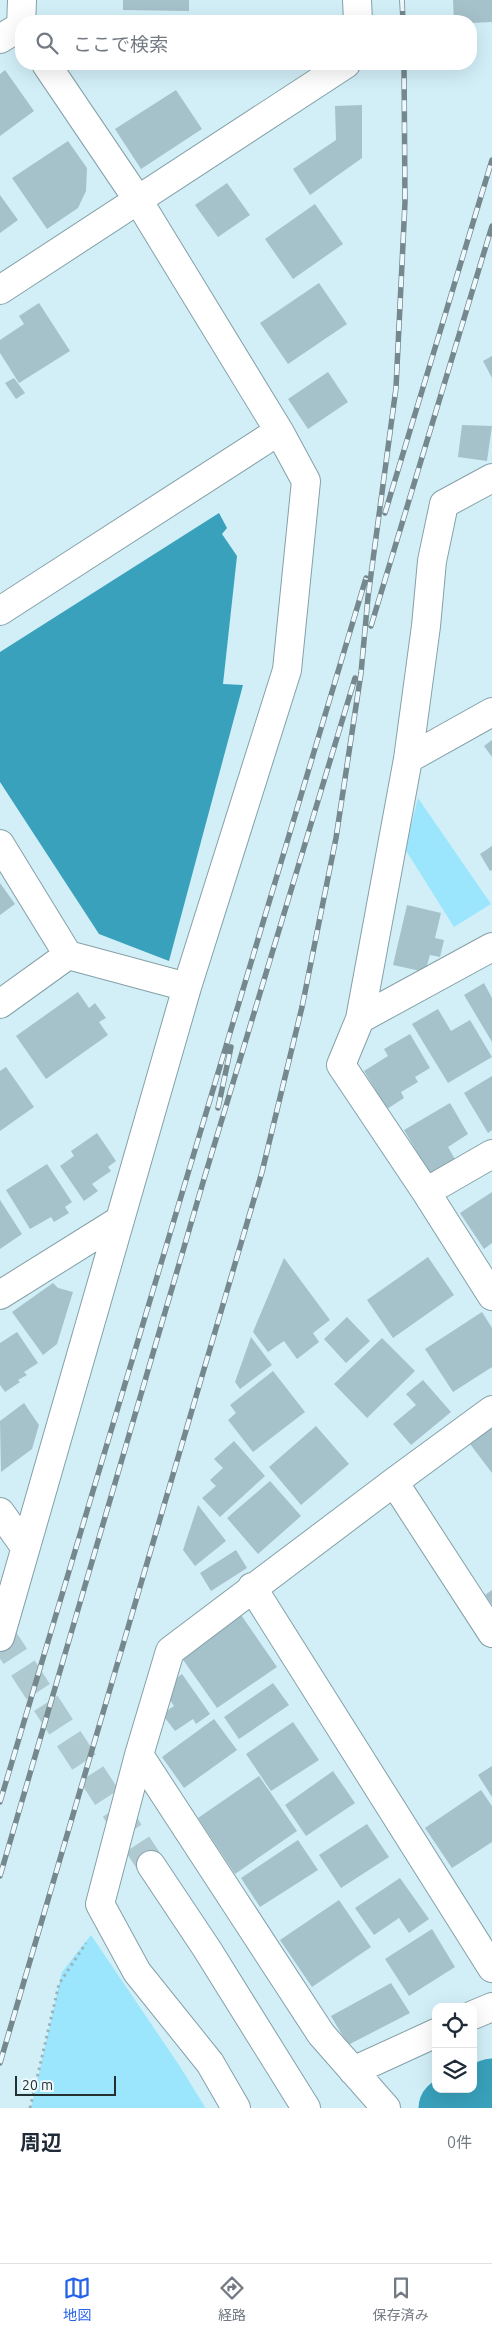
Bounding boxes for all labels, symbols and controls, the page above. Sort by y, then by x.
search box [15,15,477,70]
icon: search [33,29,61,57]
text: ここで検索 [73,33,168,55]
map controls [432,2003,477,2093]
button: locate [432,2003,477,2048]
button: layers [432,2048,477,2093]
scale bar [15,2073,116,2096]
text: 20 m [22,2077,53,2093]
text: 周辺 [20,2130,62,2154]
text: 0件 [447,2133,472,2151]
tab: 地図 [63,2274,91,2324]
tab: 経路 [218,2274,246,2324]
tab: 保存済み [373,2274,429,2324]

